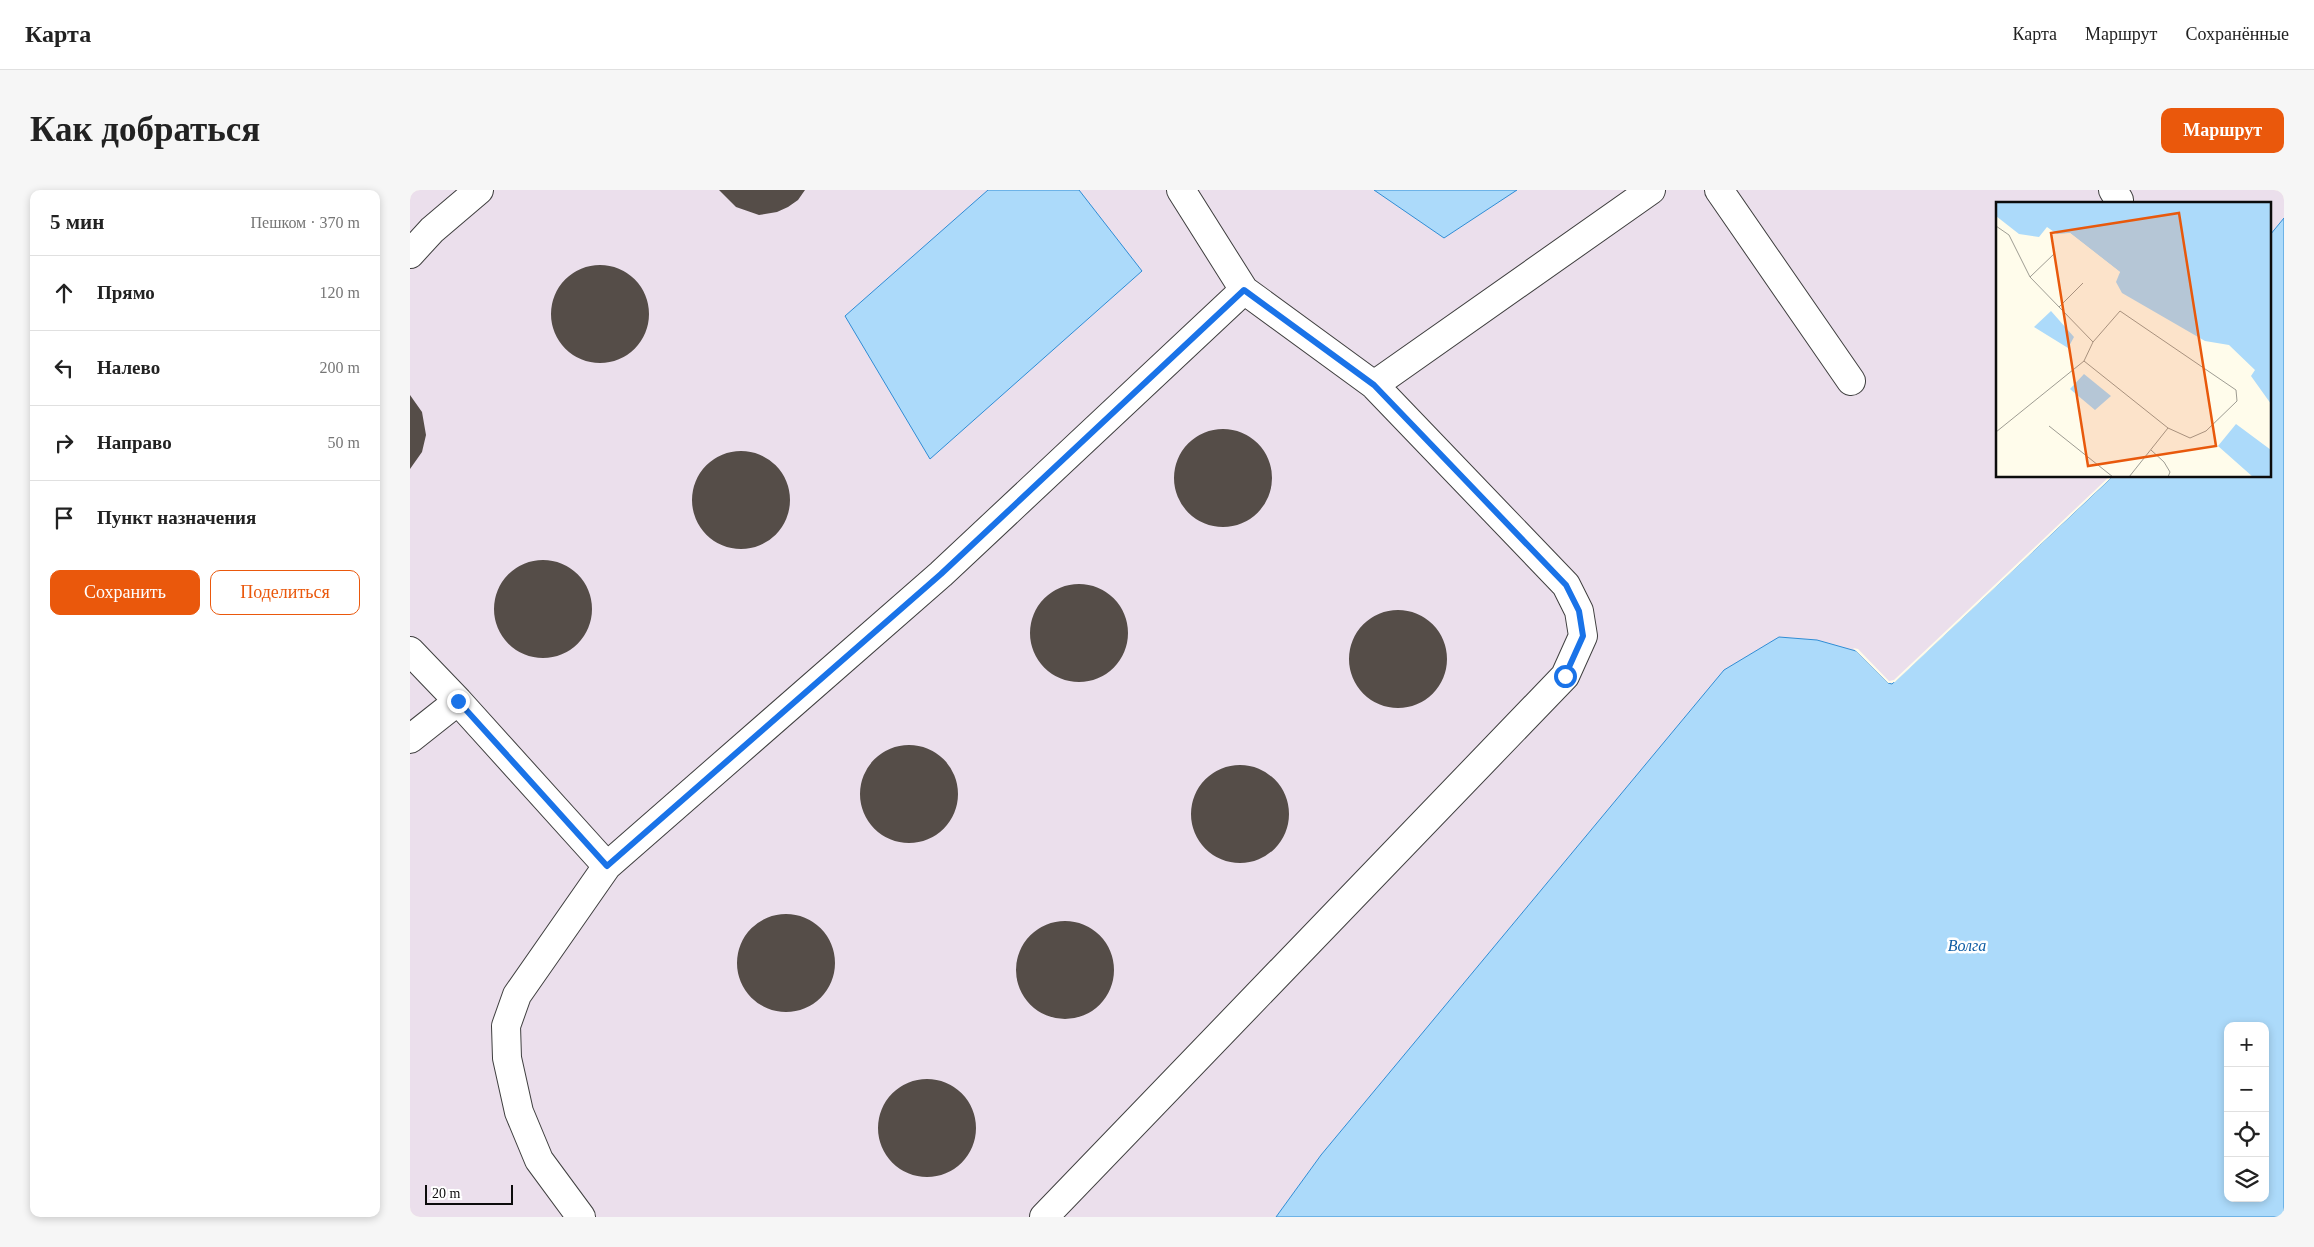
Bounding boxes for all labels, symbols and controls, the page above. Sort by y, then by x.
text: Карта [25,21,91,47]
text: Карта [2012,24,2057,44]
text: Маршрут [2085,24,2157,44]
text: Сохранённые [2185,24,2289,44]
button: Маршрут [2161,108,2284,153]
text: Как добраться [30,110,260,149]
inset map [1996,202,2272,478]
text: 5 мин [50,210,104,234]
text: Пешком · 370 m [250,214,360,231]
icon: ahead [50,279,78,307]
text: Прямо [97,282,155,303]
text: 120 m [320,284,360,301]
icon: left [50,354,78,382]
text: Налево [97,357,160,378]
text: 200 m [320,359,360,376]
icon: right [50,429,78,457]
text: Направо [97,432,172,453]
text: 50 m [328,434,360,451]
icon: arrive [50,504,78,532]
text: Пункт назначения [97,507,256,528]
button: Сохранить [50,570,200,615]
button: Поделиться [210,570,360,615]
route start [1554,665,1577,688]
route end [447,690,470,713]
water label: Волга [1948,937,1986,954]
map controls [2224,1022,2269,1202]
button: + [2224,1022,2269,1067]
button: − [2224,1067,2269,1112]
button: locate [2224,1112,2269,1157]
button: layers [2224,1157,2269,1202]
scale bar [425,1182,512,1205]
text: 20 m [432,1186,460,1201]

